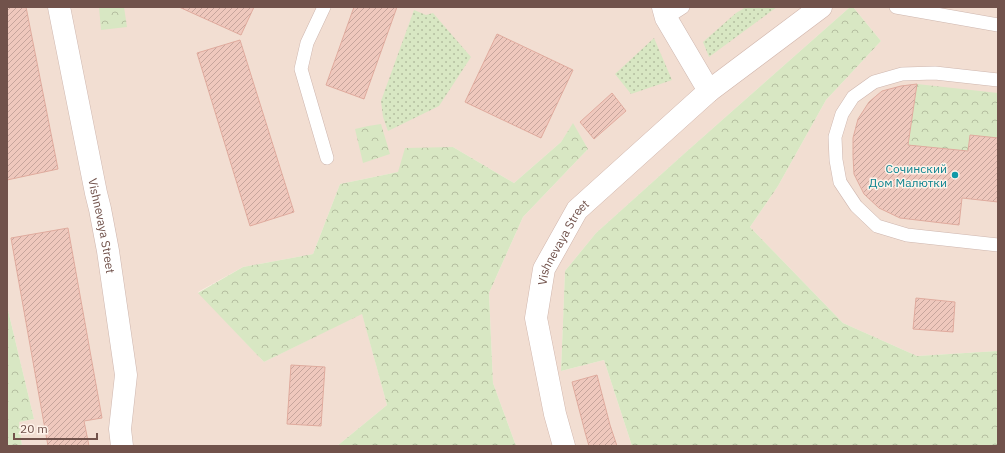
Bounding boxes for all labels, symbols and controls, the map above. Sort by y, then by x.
place label: Сочинский Дом Малютки [869,161,947,190]
marker: Сочинский Дом Малютки [950,170,960,180]
street label: Vishnevaya Street [86,177,119,274]
street label: Vishnevaya Street [534,196,592,286]
scale bar [14,415,97,441]
text: 20 m [20,421,48,436]

